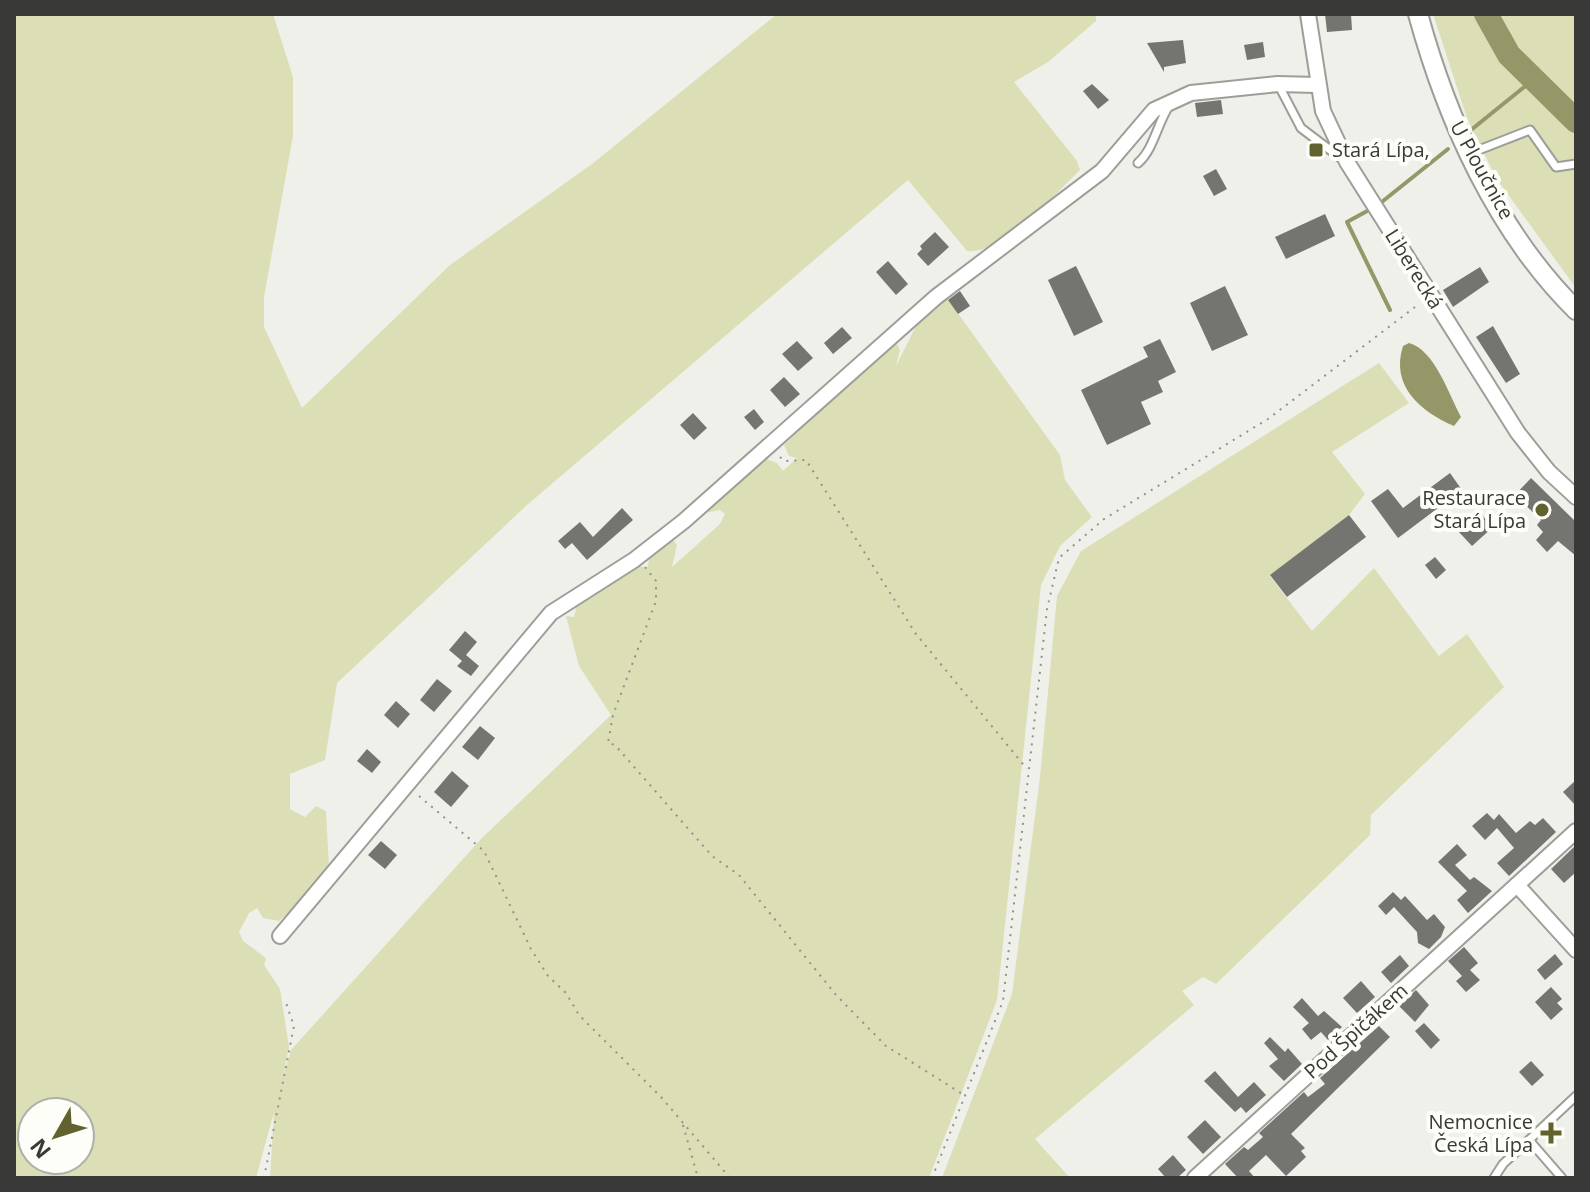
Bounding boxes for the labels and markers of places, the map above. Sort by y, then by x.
place label: Stará Lípa, [1332,136,1430,163]
marker: Stará Lípa, [1307,141,1325,159]
place label: Restaurace Stará Lípa [1422,484,1526,534]
marker: Restaurace Stará Lípa [1533,501,1551,519]
place label: Nemocnice Česká Lípa [1428,1108,1533,1158]
marker: Nemocnice Česká Lípa [1540,1122,1562,1144]

